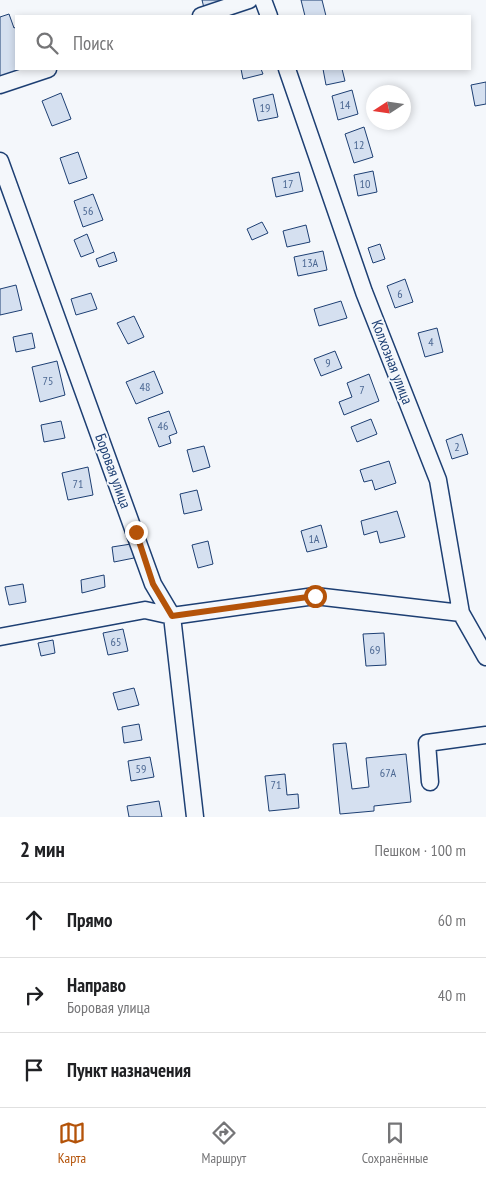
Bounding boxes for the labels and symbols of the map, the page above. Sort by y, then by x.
north arrow [366,85,411,130]
house number: 14 [340,97,351,112]
house number: 19 [260,100,270,115]
house number: 12 [354,137,364,152]
house number: 17 [283,176,293,191]
house number: 10 [360,176,370,191]
house number: 56 [83,203,93,218]
house number: 13А [302,255,319,270]
house number: 6 [397,286,403,301]
street label: Колхозная улица [368,317,417,407]
house number: 4 [428,334,434,349]
house number: 9 [325,355,331,370]
house number: 75 [43,373,53,388]
house number: 48 [140,379,150,394]
house number: 7 [359,382,365,397]
house number: 46 [158,418,168,433]
street label: Боровая улица [91,431,136,511]
house number: 2 [454,439,460,454]
house number: 71 [73,476,83,491]
route end [125,521,148,544]
house number: 1А [308,531,320,546]
route start [304,585,327,608]
house number: 65 [111,634,121,649]
house number: 69 [370,642,380,657]
house number: 59 [136,761,146,776]
house number: 67А [380,765,397,780]
house number: 71 [271,777,281,792]

